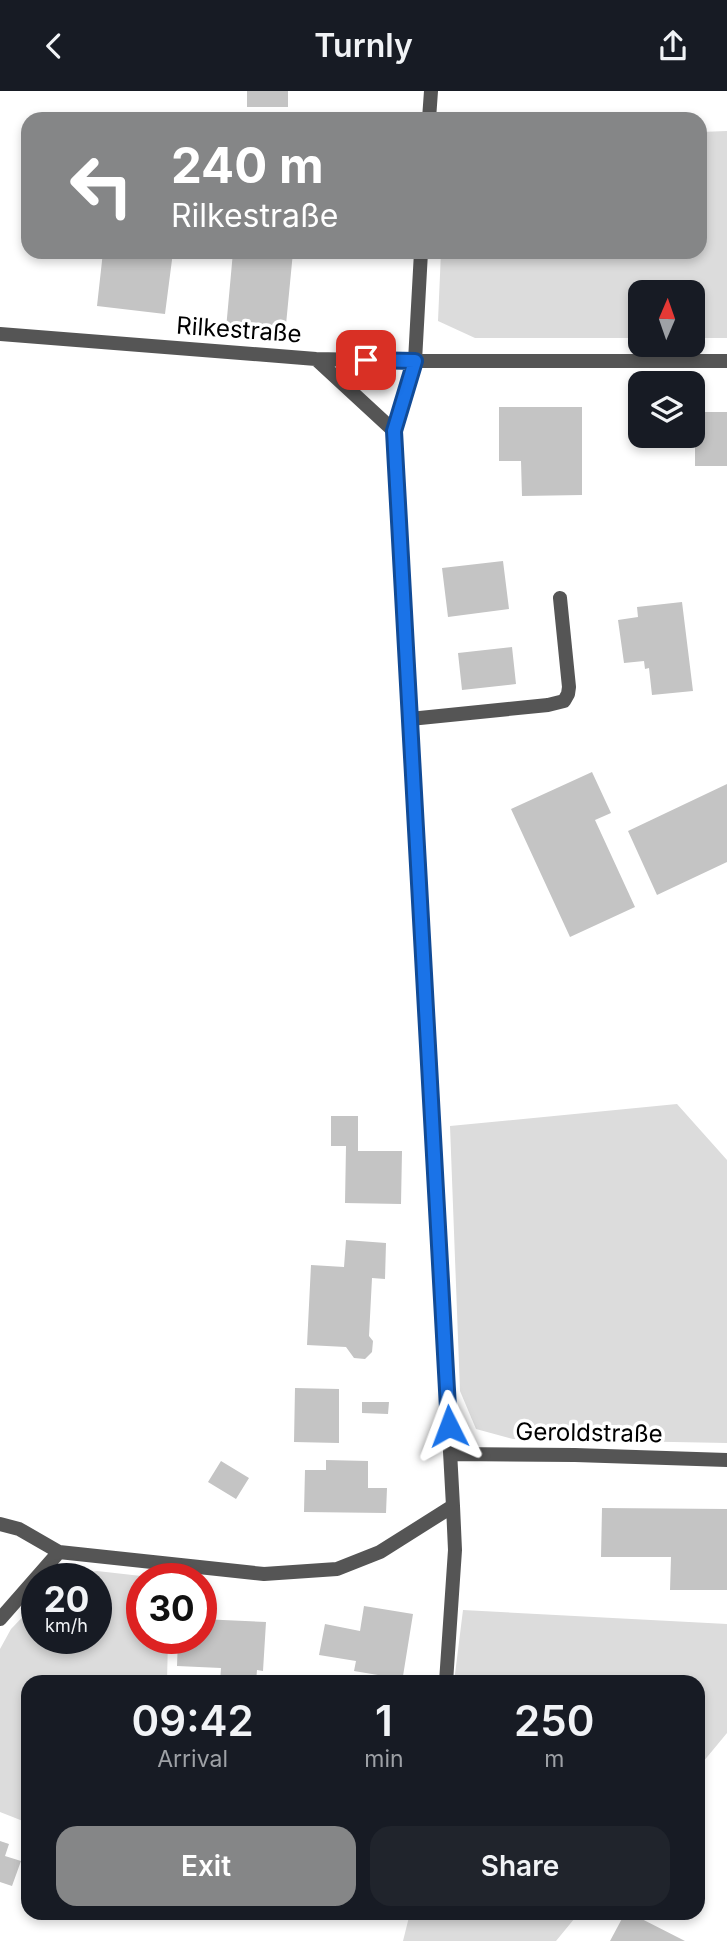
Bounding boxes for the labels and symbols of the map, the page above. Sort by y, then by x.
north arrow [628,280,705,357]
street label: Rilkestraße [175,311,303,348]
pin [336,330,396,390]
position arrow [412,1389,486,1463]
street label: Geroldstraße [515,1417,663,1448]
speed limit sign: 30 [126,1563,217,1654]

